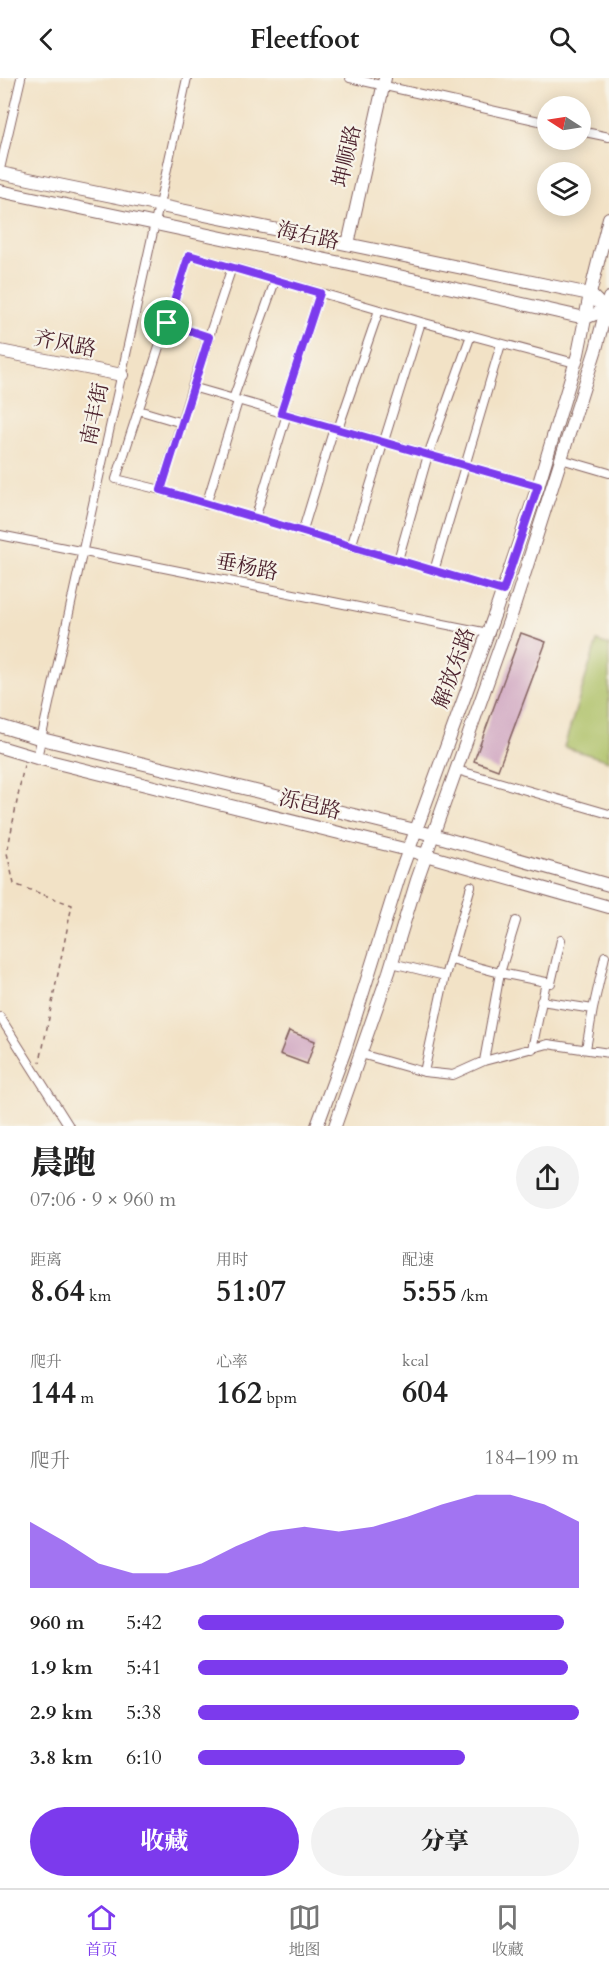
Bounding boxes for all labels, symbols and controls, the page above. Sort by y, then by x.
text: Fleetfoot [250,21,359,58]
icon: back [30,23,63,56]
icon: search [546,23,579,56]
north arrow [537,96,591,150]
map controls [537,96,591,216]
street label: 坤顺路 [326,122,368,190]
button: layers [537,162,591,216]
street label: 海右路 [274,215,342,257]
pin [141,297,192,348]
icon: arrive [150,306,183,339]
street label: 齐风路 [31,324,99,364]
street label: 南丰街 [74,380,116,448]
street label: 垂杨路 [213,547,281,587]
street label: 解放东路 [426,624,482,712]
street label: 泺邑路 [276,783,344,827]
text: 晨跑 [30,1141,96,1186]
button: share [516,1146,579,1209]
text: 07:06 · 9 × 960 m [30,1186,176,1213]
text: 距离 [30,1249,62,1271]
text: 用时 [216,1249,248,1271]
text: 配速 [402,1249,434,1271]
text: 8.64 [30,1271,85,1312]
text: 51:07 [216,1271,286,1312]
text: 5:55 [402,1271,457,1312]
text: km [85,1285,111,1307]
text: /km [457,1285,488,1307]
text: kcal [402,1350,429,1372]
text: 爬升 [30,1351,62,1373]
text: 心率 [216,1351,248,1373]
text: 604 [402,1372,448,1413]
text: 144 [30,1373,76,1414]
text: 162 [216,1373,262,1414]
text: m [76,1387,94,1409]
text: bpm [262,1387,297,1409]
text: 184–199 m [484,1444,579,1471]
text: 爬升 [30,1447,70,1474]
text: 960 m [30,1609,85,1636]
text: 5:42 [126,1609,162,1636]
text: 1.9 km [30,1654,93,1681]
text: 5:41 [126,1654,162,1681]
text: 2.9 km [30,1699,93,1726]
text: 5:38 [126,1699,162,1726]
text: 3.8 km [30,1744,93,1771]
text: 6:10 [126,1744,162,1771]
button: 收藏 [30,1807,299,1876]
button: 分享 [311,1807,579,1876]
tab: 首页 [85,1901,118,1961]
tab: 地图 [288,1901,321,1961]
tab: 收藏 [491,1901,524,1961]

